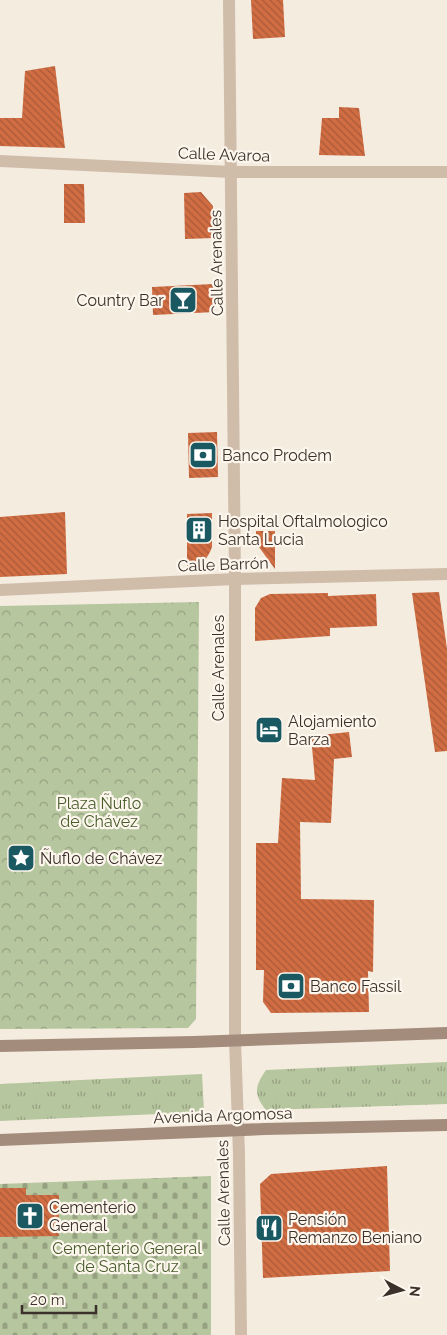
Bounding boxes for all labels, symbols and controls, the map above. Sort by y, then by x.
street label: Calle Avaroa [178,143,270,166]
street label: Calle Arenales [206,209,227,316]
bar icon: Country Bar [168,285,198,315]
place label: Country Bar [76,291,164,310]
bank icon: Banco Prodem [188,440,218,470]
place label: Banco Prodem [222,446,332,465]
place label: Hospital Oftalmologico Santa Lucia [218,512,388,549]
building icon: Hospital Oftalmologico Santa Lucia [184,515,214,545]
street label: Calle Barrón [177,553,269,576]
street label: Calle Arenales [209,615,228,721]
place label: Alojamiento Barza [288,712,377,749]
hotel icon: Alojamiento Barza [254,715,284,745]
park label: Plaza Ñuflo de Chávez [57,793,141,831]
place icon: Ñuflo de Chávez [6,843,36,873]
place label: Ñuflo de Chávez [40,848,162,868]
bank icon: Banco Fassil [276,971,306,1001]
place label: Banco Fassil [310,977,402,996]
street label: Avenida Argomosa [153,1104,293,1127]
street label: Calle Arenales [213,1139,234,1246]
place label: Cementerio General [49,1198,136,1235]
church icon: Cementerio General [15,1201,45,1231]
place label: Pensión Remanzo Beniano [288,1210,422,1247]
restaurant icon: Pensión Remanzo Beniano [254,1213,284,1243]
park label: Cementerio General de Santa Cruz [52,1239,202,1276]
north arrow [377,1265,427,1315]
scale bar [22,1282,96,1314]
text: N [406,1285,423,1298]
text: 20 m [30,1291,65,1309]

